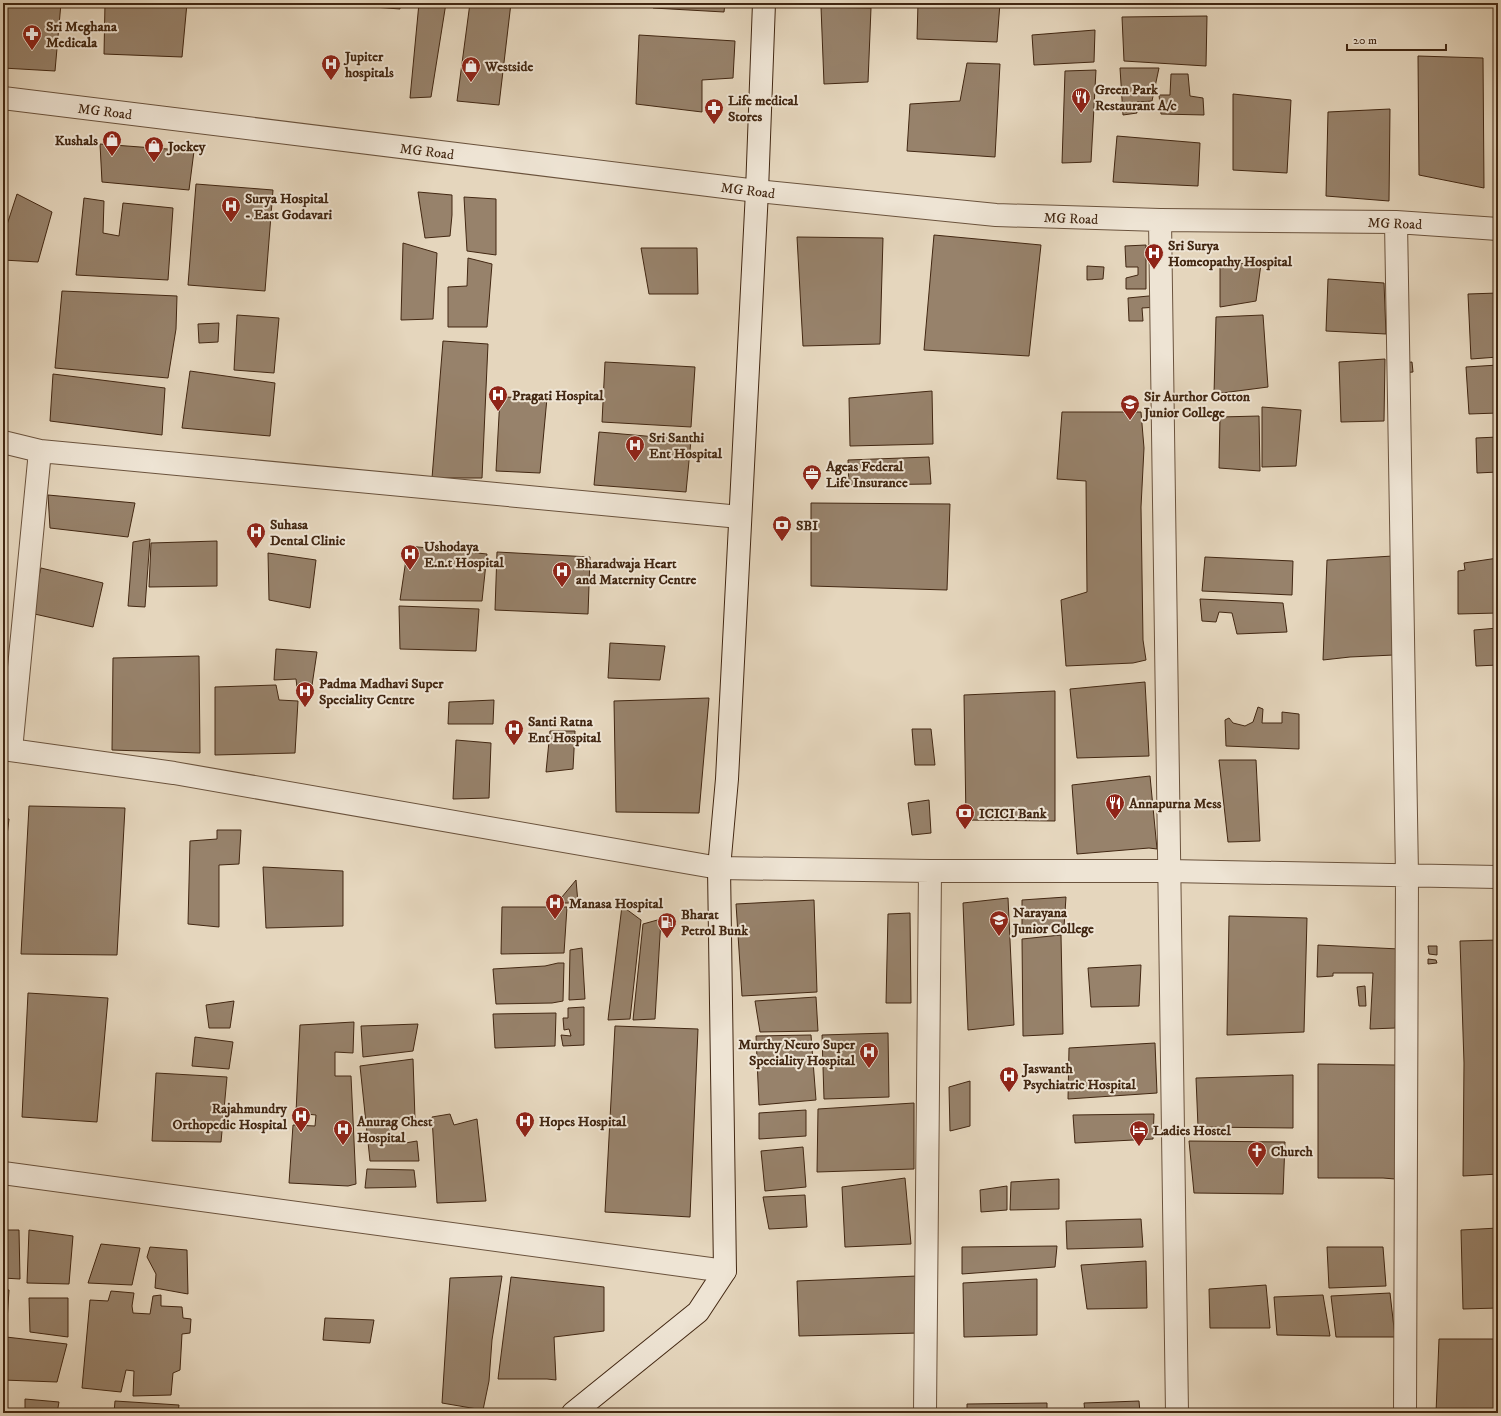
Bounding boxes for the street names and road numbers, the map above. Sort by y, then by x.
street label: MG Road [77,100,133,124]
street label: MG Road [399,140,455,164]
street label: MG Road [720,179,776,203]
street label: MG Road [1043,209,1098,229]
street label: MG Road [1367,214,1422,234]

